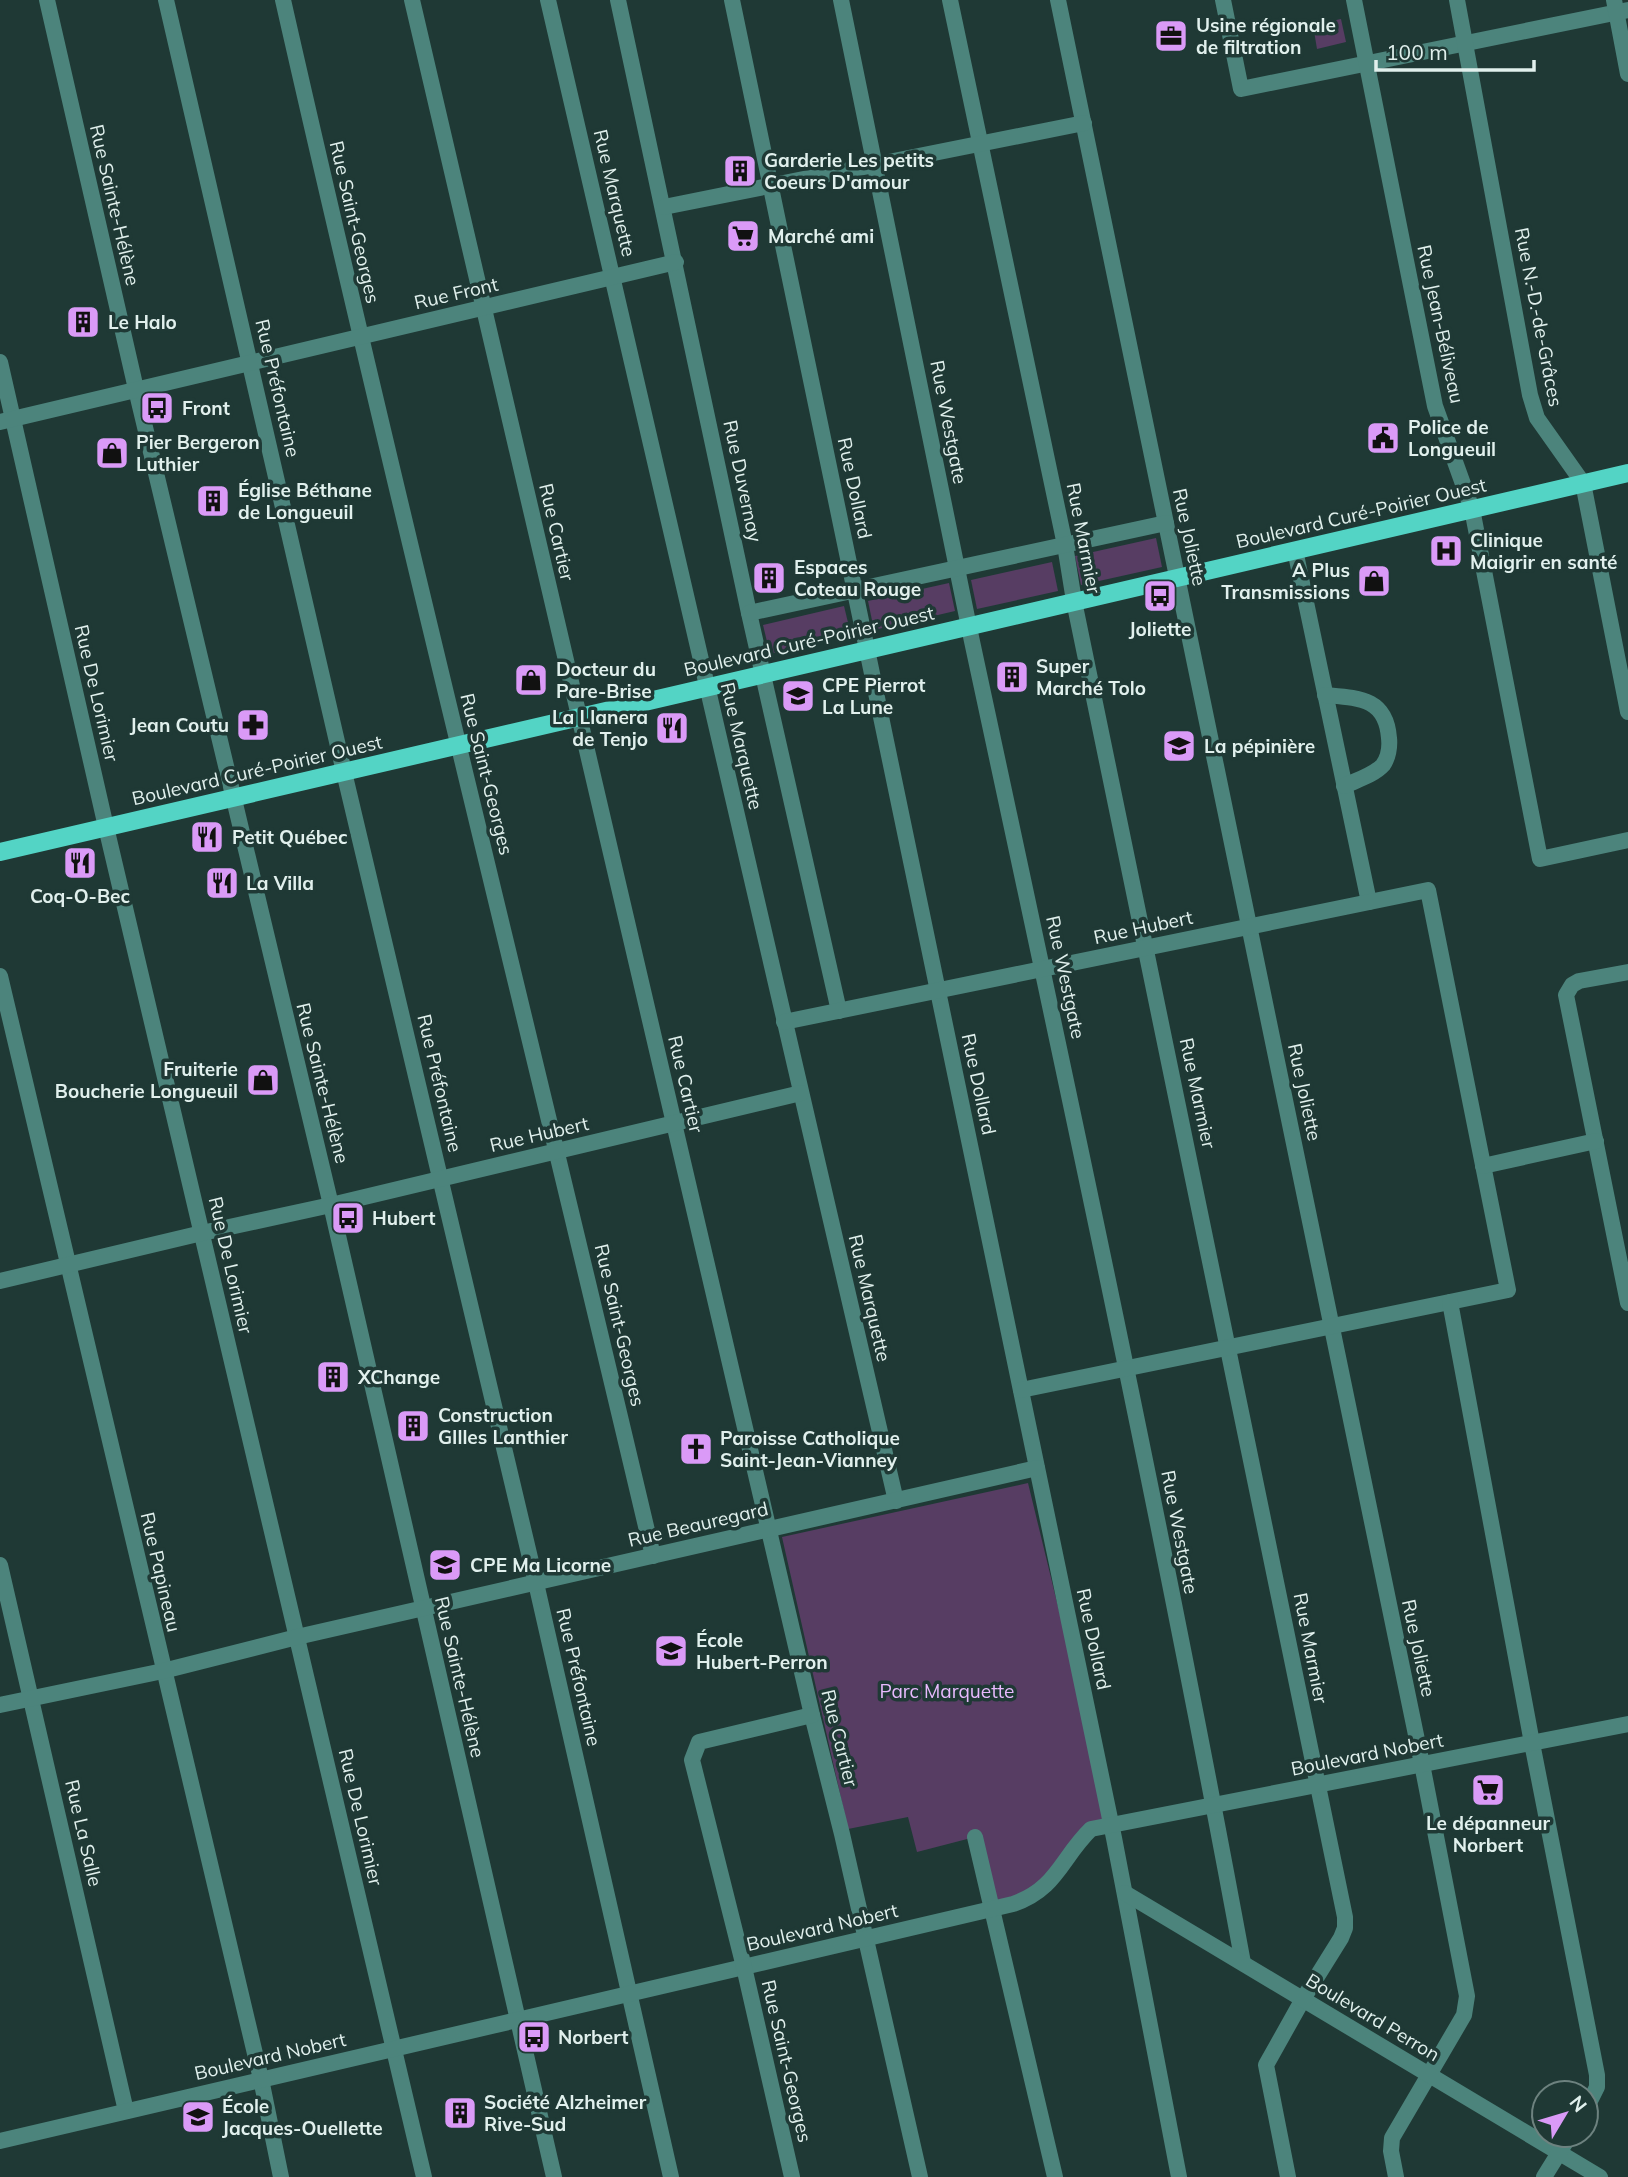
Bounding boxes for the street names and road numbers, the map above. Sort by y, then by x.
street label: Rue Sainte-Hélène [85,122,145,288]
street label: Rue Marquette [589,127,641,259]
street label: Rue Saint-Georges [325,138,385,306]
street label: Rue N.-D.-de-Grâces [1510,225,1568,409]
street label: Rue Jean-Béliveau [1412,242,1470,406]
street label: Rue Front [412,272,501,314]
street label: Rue Préfontaine [250,317,306,459]
street label: Rue Westgate [925,358,973,486]
street label: Rue Duvernay [718,418,768,544]
street label: Rue Dollard [833,435,877,541]
street label: Boulevard Curé-Poirier Ouest [1234,472,1489,553]
street label: Rue Cartier [534,481,580,583]
street label: Rue Marmier [1061,481,1107,596]
street label: Rue Joliette [1168,486,1212,588]
street label: Boulevard Curé-Poirier Ouest [682,600,937,681]
street label: Rue De Lorimier [70,622,124,764]
street label: Rue Marquette [716,680,768,812]
street label: Rue Saint-Georges [455,691,519,857]
street label: Boulevard Curé-Poirier Ouest [130,729,385,810]
street label: Rue Hubert [1091,905,1195,949]
street label: Rue Westgate [1041,913,1091,1041]
street label: Rue Sainte-Hélène [291,1000,355,1166]
street label: Rue Préfontaine [412,1012,468,1154]
street label: Rue Dollard [957,1031,1001,1137]
street label: Rue Cartier [663,1033,709,1135]
street label: Rue Marmier [1175,1036,1221,1151]
street label: Rue Joliette [1283,1041,1327,1143]
street label: Rue Hubert [487,1111,591,1157]
street label: Rue De Lorimier [204,1194,258,1336]
street label: Rue Marquette [844,1232,896,1364]
street label: Rue Saint-Georges [590,1241,650,1409]
street label: Rue Westgate [1156,1468,1204,1596]
street label: Rue Beauregard [626,1496,770,1552]
street label: Rue Papineau [136,1510,186,1634]
street label: Rue Dollard [1072,1586,1116,1692]
street label: Rue Marmier [1288,1591,1334,1706]
street label: Rue Sainte-Hélène [430,1594,490,1760]
street label: Rue Joliette [1397,1597,1441,1699]
street label: Rue Préfontaine [551,1606,607,1748]
street label: Rue Cartier [816,1687,864,1789]
street label: Boulevard Nobert [1289,1727,1446,1781]
street label: Rue De Lorimier [334,1746,388,1888]
street label: Rue La Salle [60,1777,108,1889]
street label: Boulevard Nobert [744,1898,900,1956]
street label: Boulevard Perron [1302,1968,1444,2066]
street label: Rue Saint-Georges [757,1977,817,2145]
street label: Boulevard Nobert [192,2027,348,2085]

